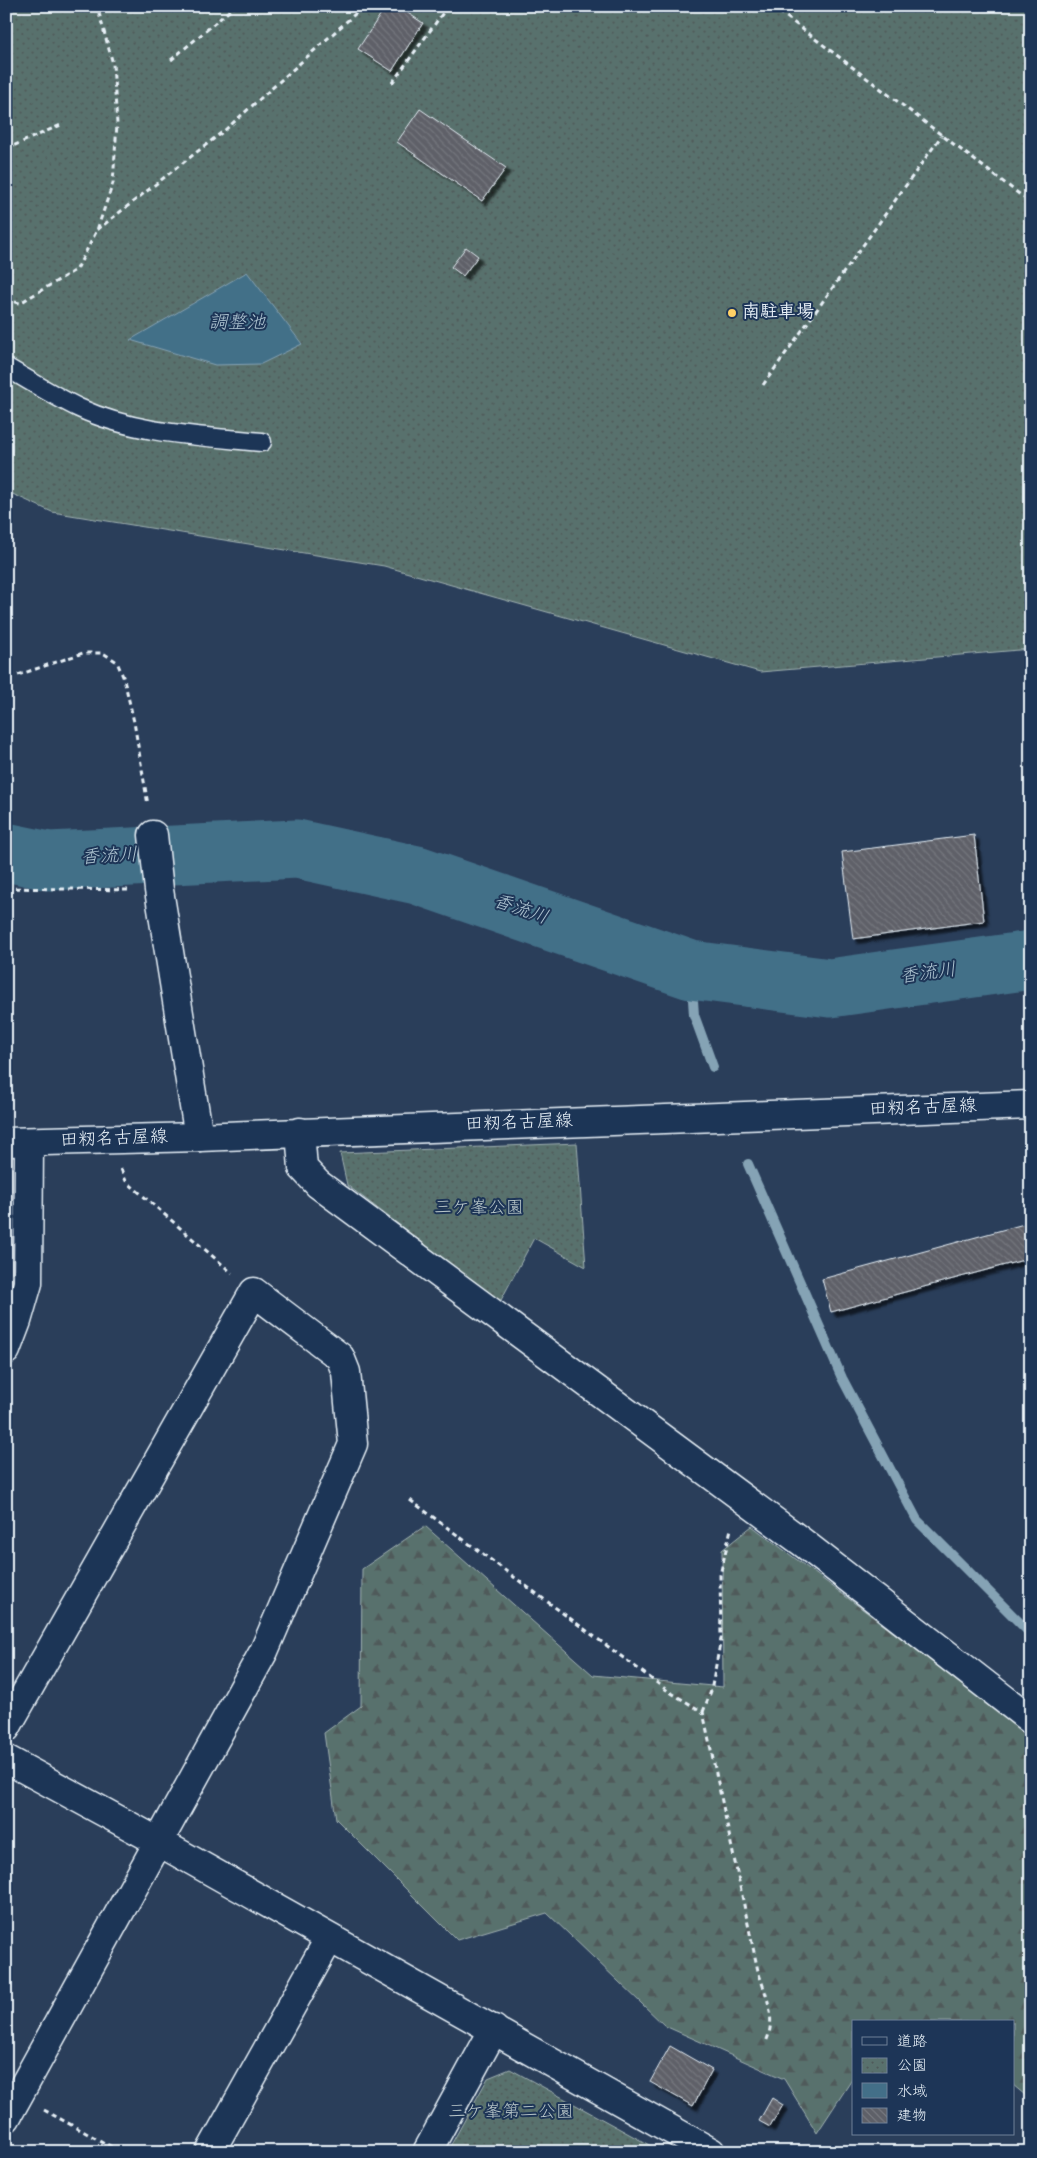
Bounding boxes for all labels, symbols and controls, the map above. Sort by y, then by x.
place label: 南駐車場 [742,301,814,326]
marker: 南駐車場 [726,307,738,319]
water label: 調整池 [208,311,266,338]
water label: 香流川 [80,843,138,873]
water label: 香流川 [489,889,551,933]
water label: 香流川 [898,958,958,992]
street label: 田籾名古屋線 [869,1095,977,1123]
street label: 田籾名古屋線 [465,1110,573,1138]
street label: 田籾名古屋線 [60,1126,168,1154]
park label: 三ケ峯公園 [434,1197,524,1222]
legend [852,2020,1014,2136]
text: 道路 [897,2032,927,2054]
text: 公園 [897,2056,927,2078]
text: 水域 [897,2082,927,2104]
park label: 三ケ峯第二公園 [448,2101,574,2126]
text: 建物 [897,2106,927,2128]

